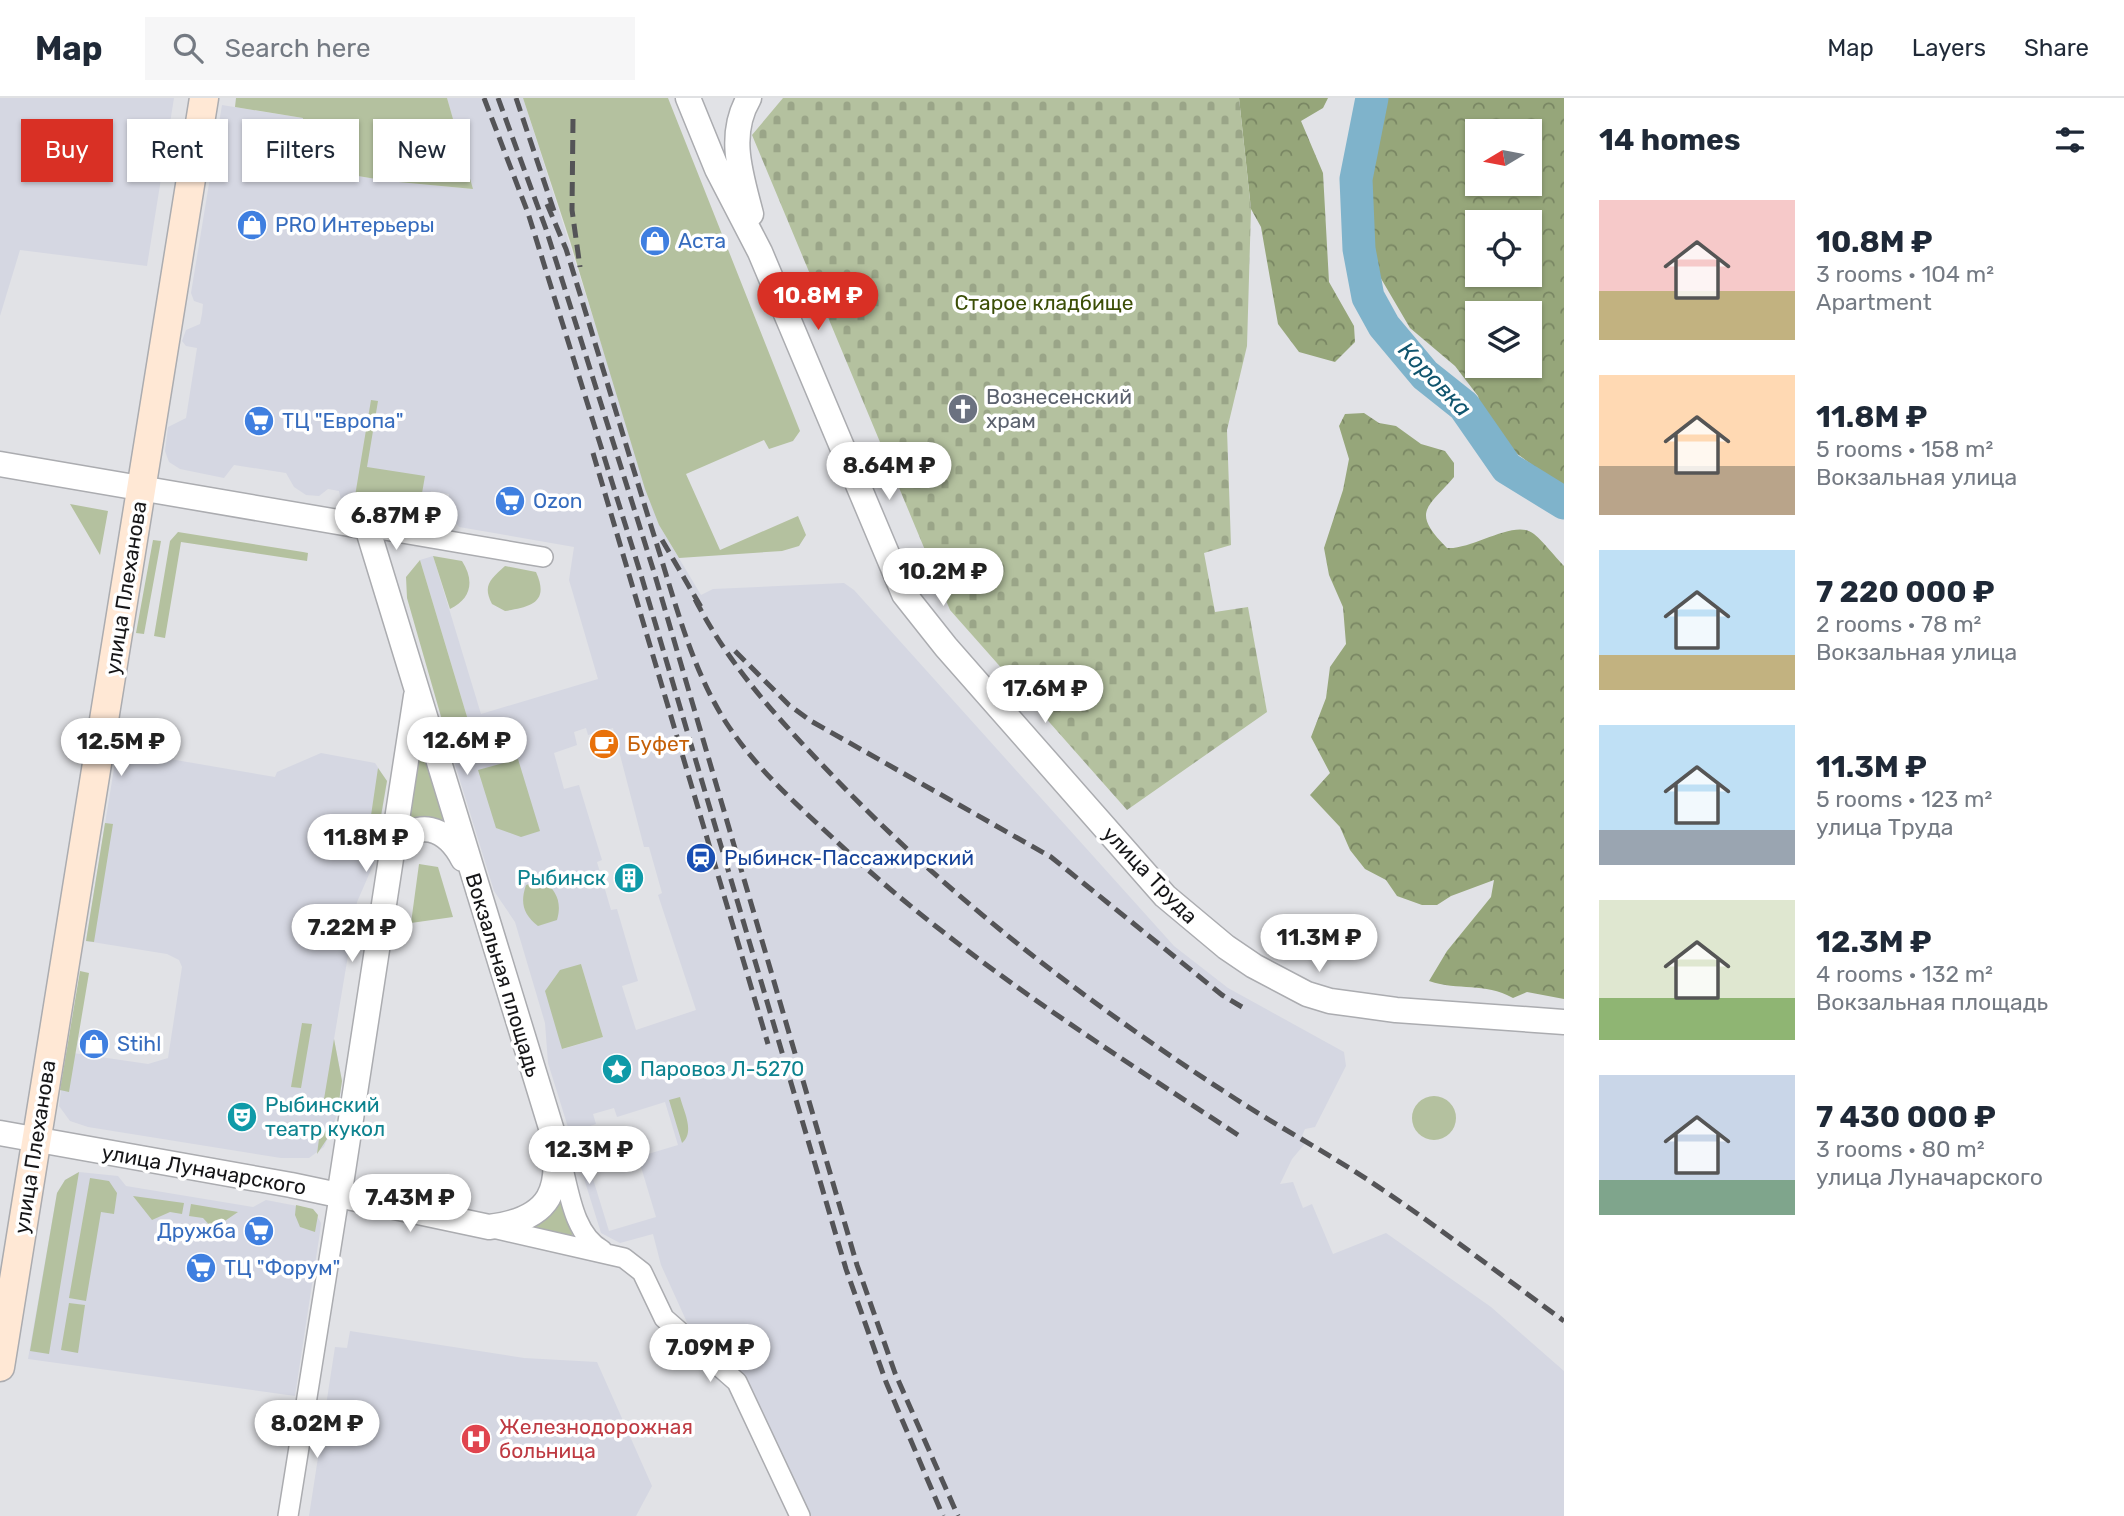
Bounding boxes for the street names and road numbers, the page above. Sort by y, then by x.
street label: улица Плеханова [99,499,152,677]
street label: улица Труда [1098,821,1203,928]
street label: Вокзальная площадь [461,870,546,1080]
street label: улица Плеханова [8,1058,61,1236]
street label: улица Луначарского [100,1139,308,1200]

